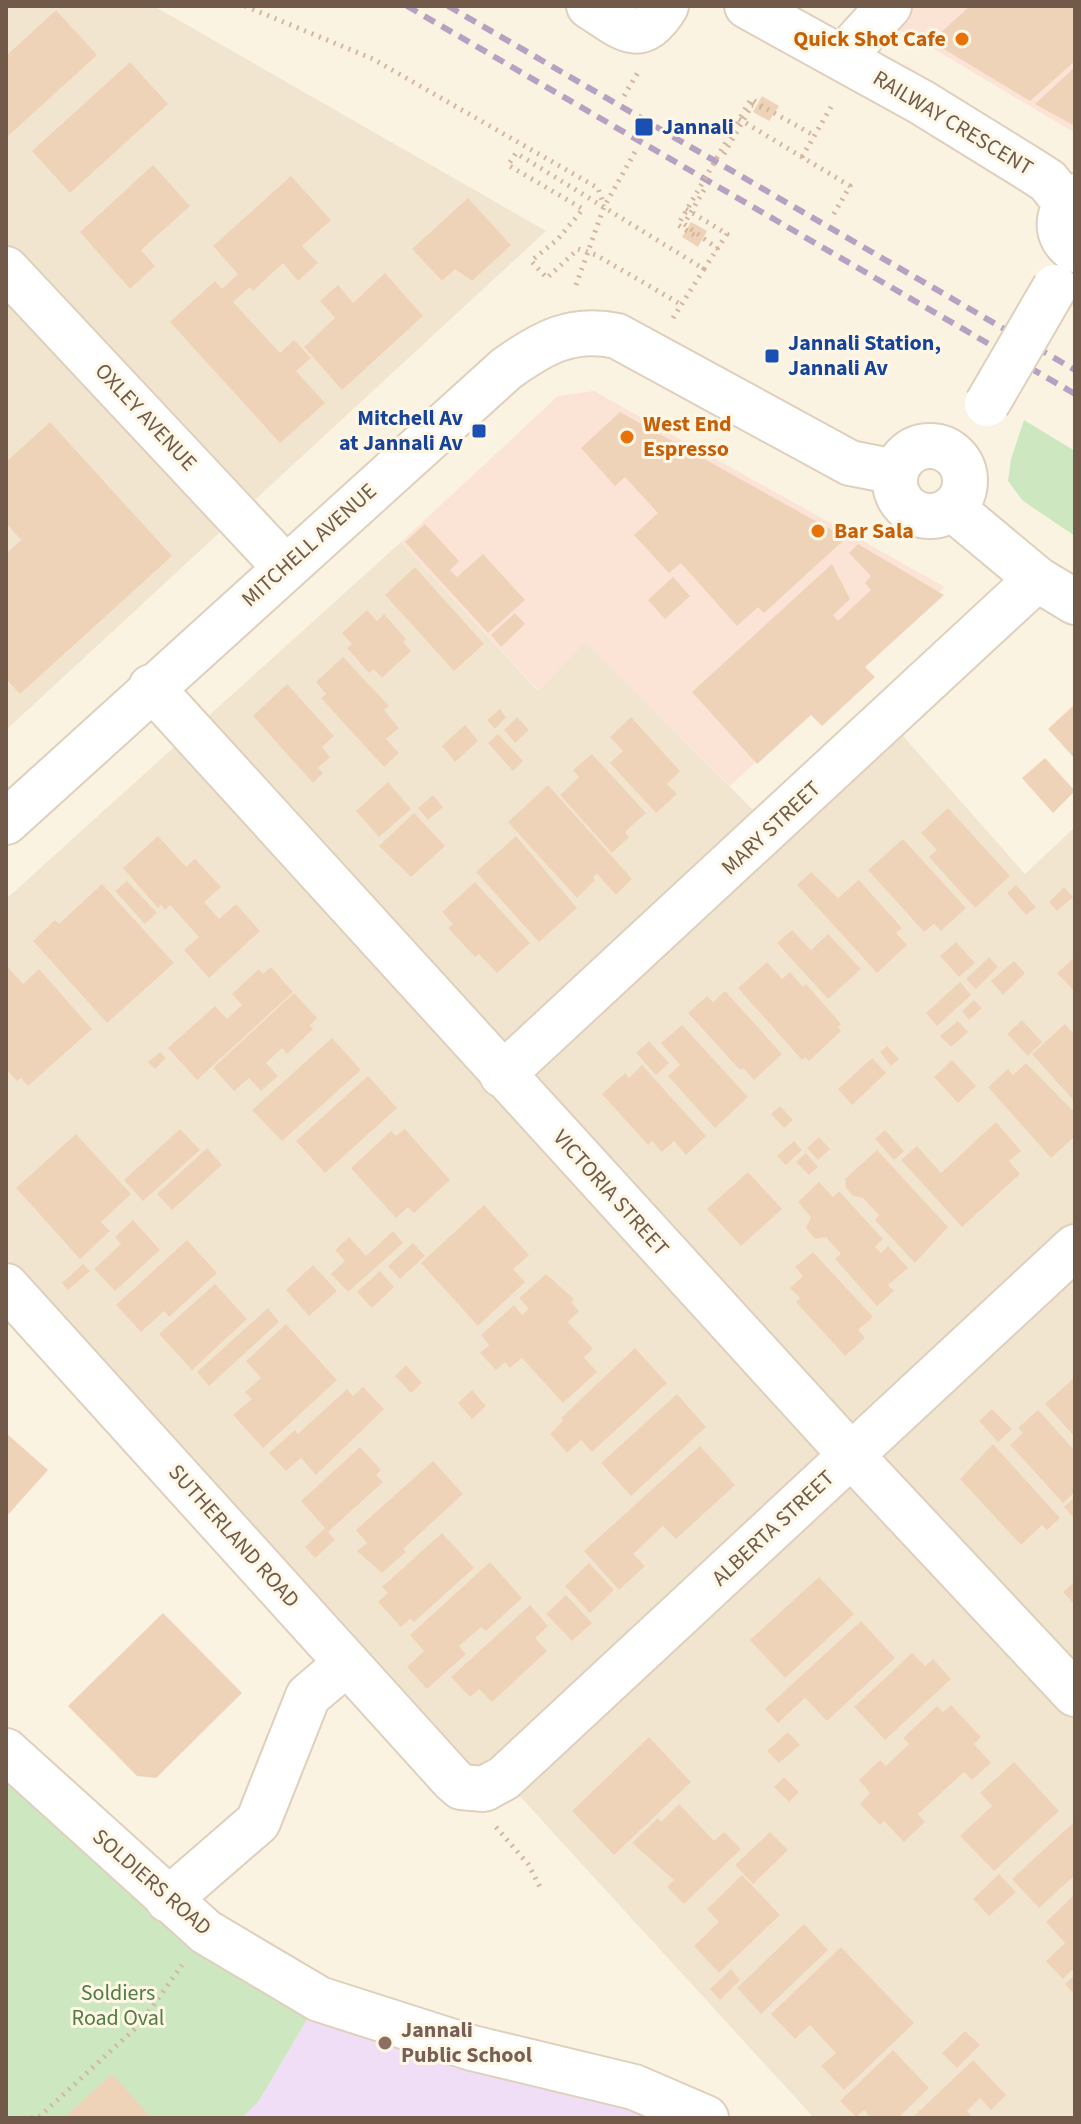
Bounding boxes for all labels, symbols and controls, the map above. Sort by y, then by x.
place label: Quick Shot Cafe [793,23,946,55]
marker: Quick Shot Cafe [953,30,971,48]
street label: RAILWAY CRESCENT [867,62,1039,184]
place label: Jannali [662,111,734,143]
marker: Jannali [633,116,655,138]
place label: Jannali Station, Jannali Av [788,327,941,384]
marker: Jannali Station, Jannali Av [763,347,781,365]
street label: OXLEY AVENUE [87,356,205,478]
place label: Mitchell Av at Jannali Av [339,402,463,459]
place label: West End Espresso [643,408,732,465]
marker: Mitchell Av at Jannali Av [470,422,488,440]
marker: West End Espresso [618,428,636,446]
street label: MITCHELL AVENUE [234,476,384,614]
place label: Bar Sala [834,515,914,547]
marker: Bar Sala [809,522,827,540]
street label: MARY STREET [714,773,828,883]
street label: VICTORIA STREET [545,1123,677,1263]
street label: SUTHERLAND ROAD [161,1457,307,1615]
street label: ALBERTA STREET [705,1463,842,1593]
street label: SOLDIERS ROAD [85,1821,219,1943]
park label: Soldiers Road Oval [72,1977,164,2034]
place label: Jannali Public School [401,2014,533,2071]
marker: Jannali Public School [376,2034,394,2052]

